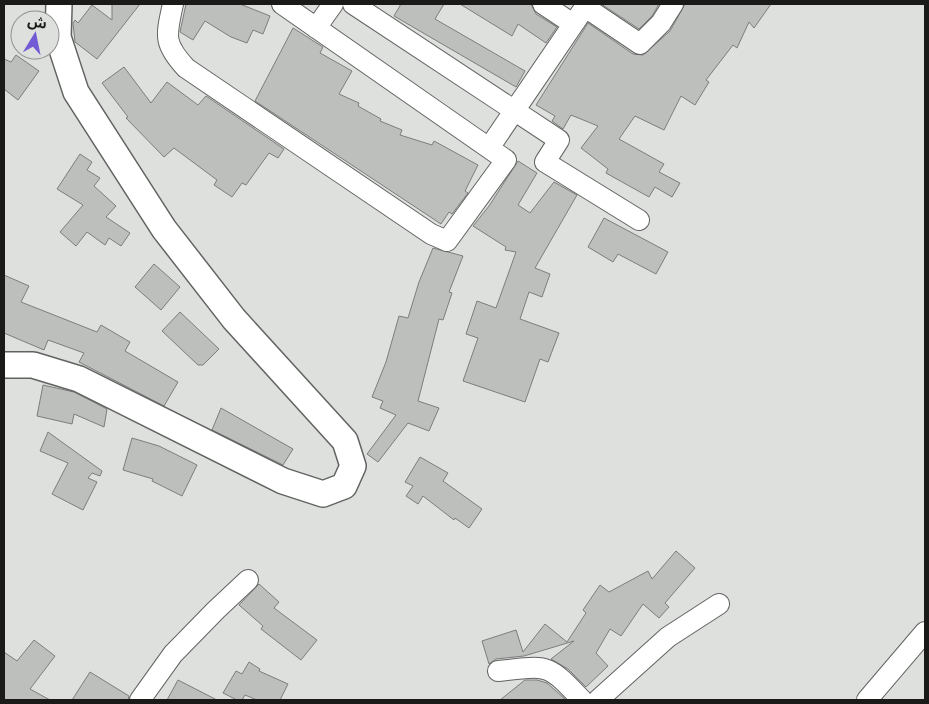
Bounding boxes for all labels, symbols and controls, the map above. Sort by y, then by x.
north arrow [10,10,60,60]
text: ش [26,13,48,33]

